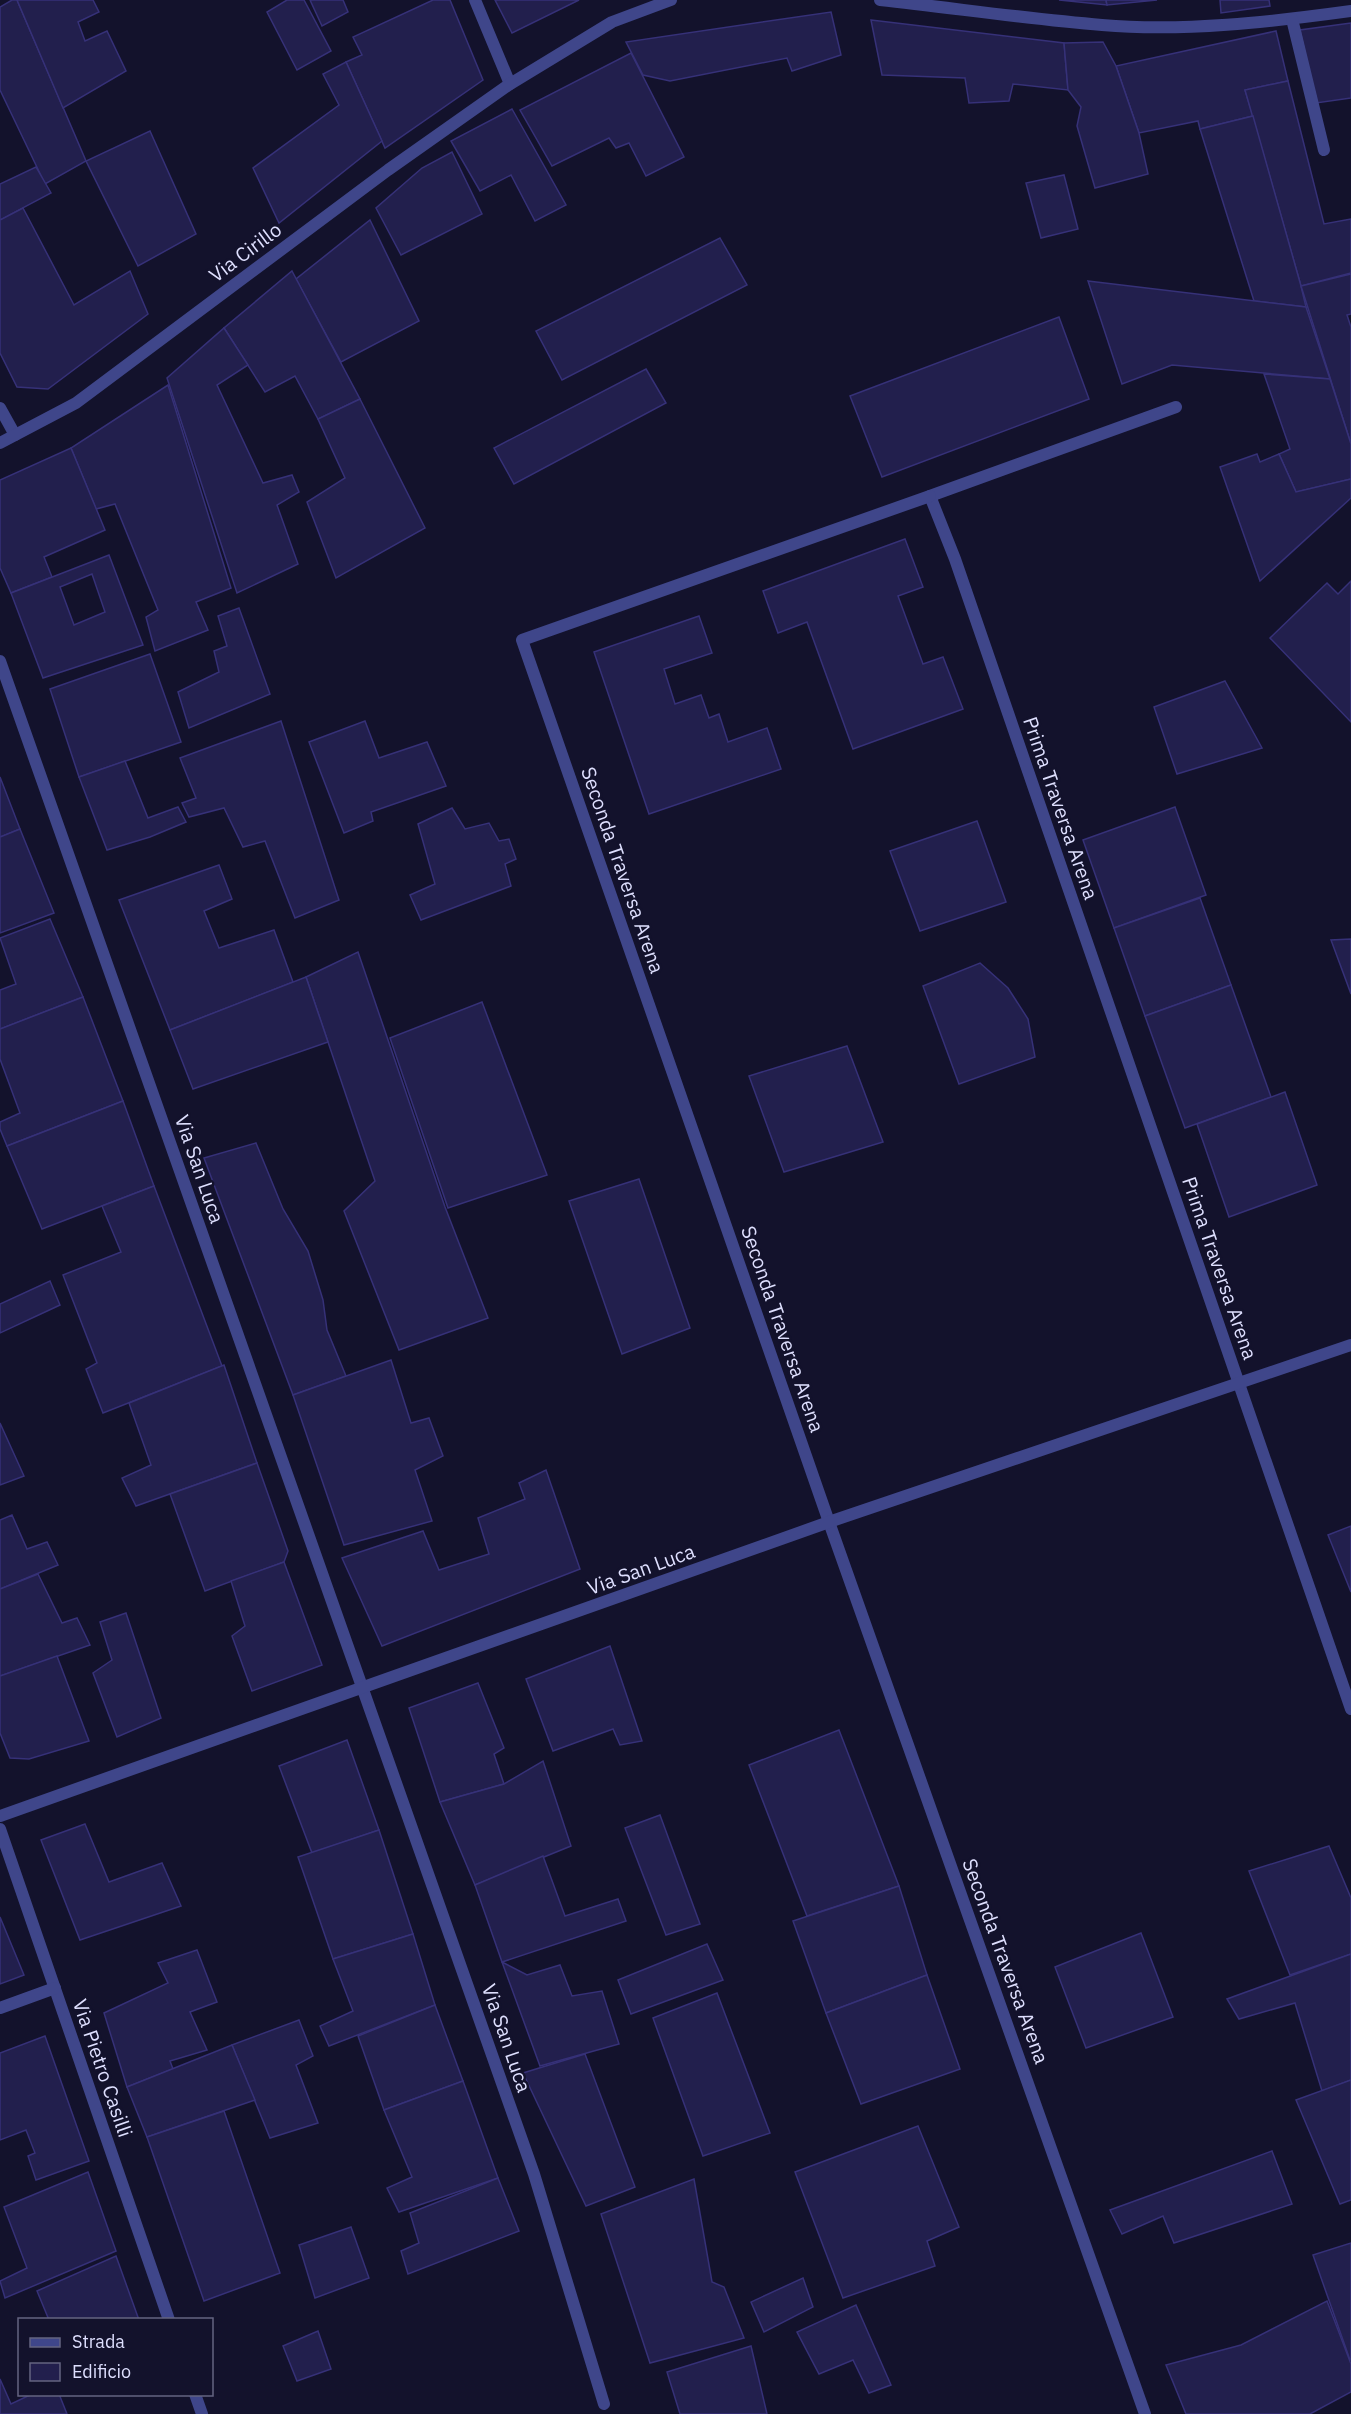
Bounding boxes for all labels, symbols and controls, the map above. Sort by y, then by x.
street label: Via Cirillo [203,216,287,288]
street label: Prima Traversa Arena [1017,713,1105,903]
street label: Seconda Traversa Arena [575,763,671,977]
street label: Via San Luca [169,1111,231,1227]
street label: Prima Traversa Arena [1176,1173,1264,1363]
street label: Seconda Traversa Arena [735,1222,831,1436]
street label: Via San Luca [583,1537,699,1601]
street label: Seconda Traversa Arena [956,1855,1056,2068]
street label: Via San Luca [476,1980,538,2096]
street label: Via Pietro Casilli [67,1995,139,2141]
legend [18,2318,213,2396]
text: Strada [72,2330,125,2353]
text: Edificio [72,2360,131,2383]

